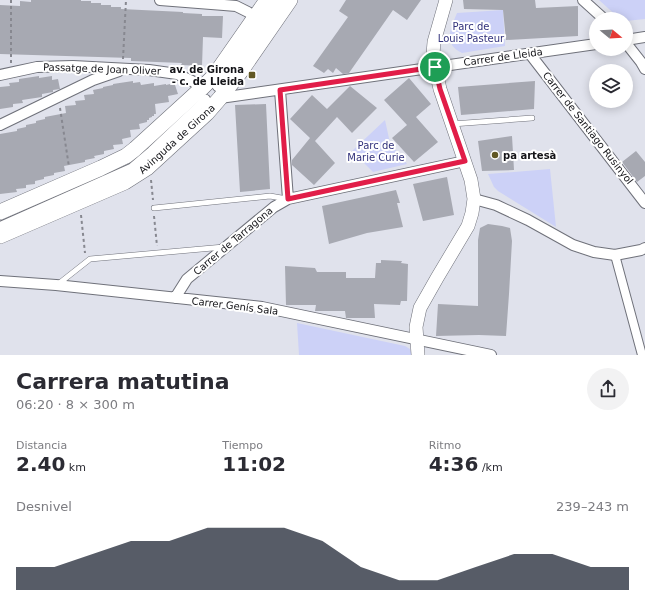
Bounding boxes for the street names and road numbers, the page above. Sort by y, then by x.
street label: Carrer de Lleida [463,46,543,68]
street label: Passatge de Joan Oliver [43,61,162,77]
street label: Carrer de Santiago Rusinyol [541,70,635,186]
street label: Avinguda de Girona [137,102,217,176]
street label: Carrer de Tarragona [191,205,275,277]
street label: Carrer Genís Sala [191,295,279,317]

